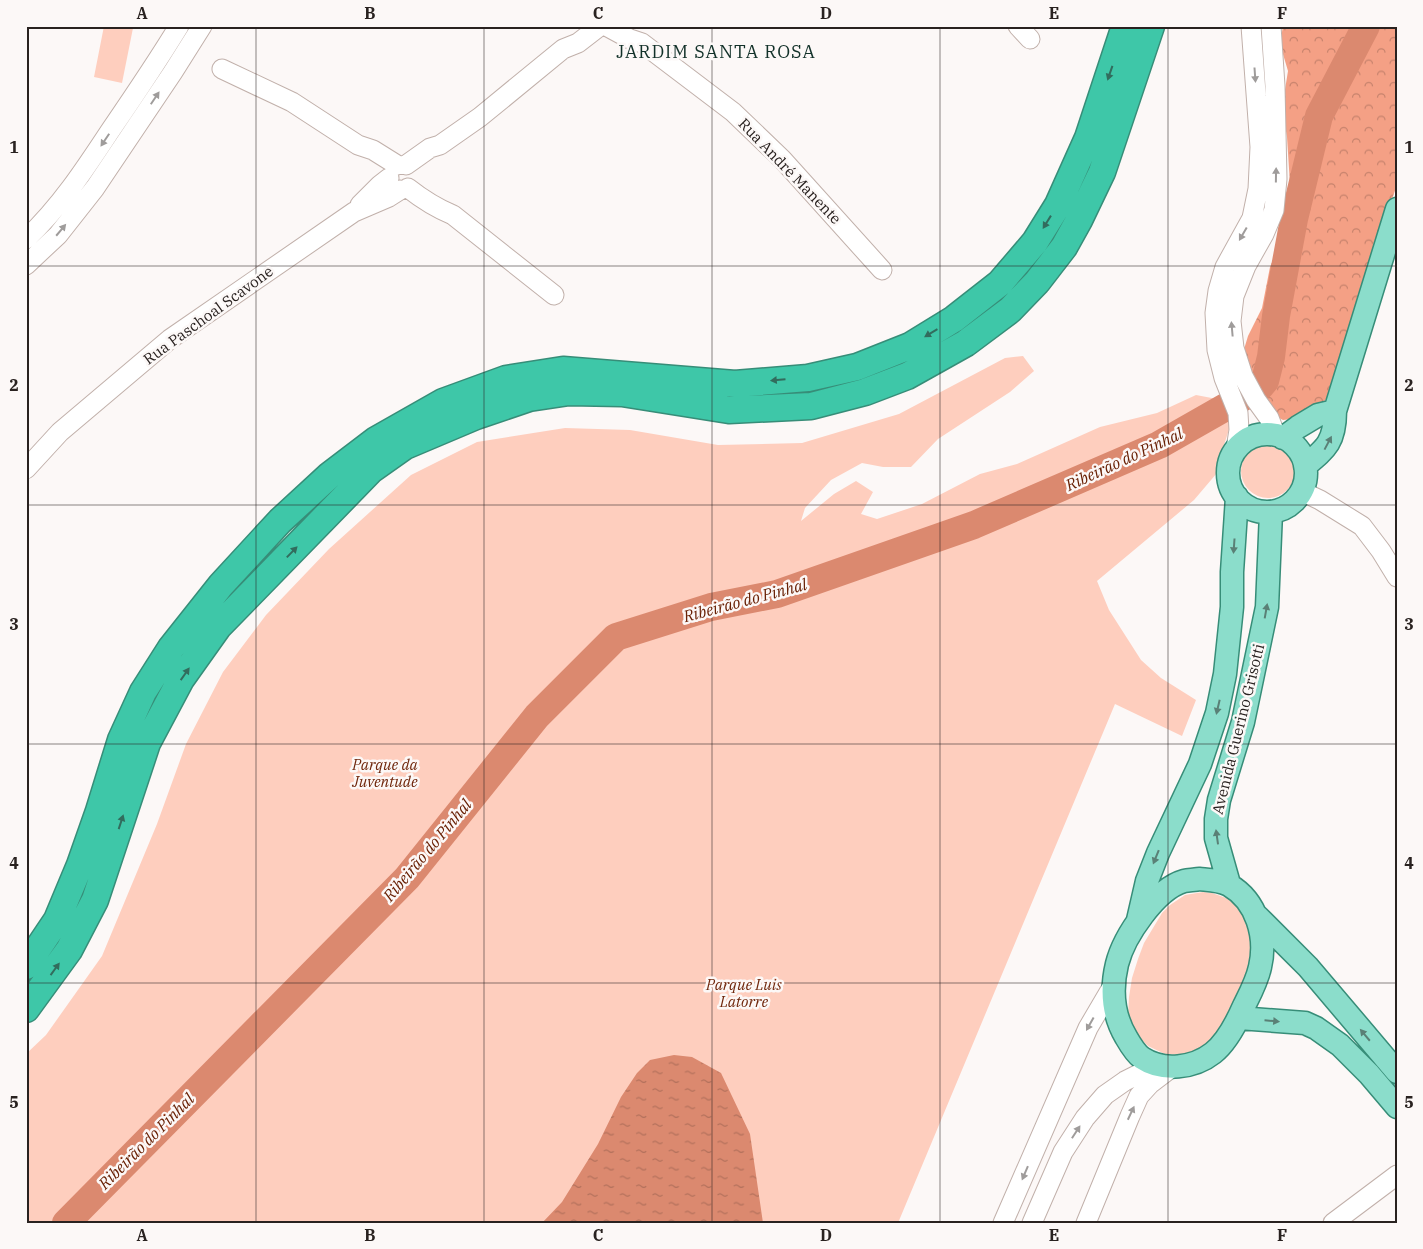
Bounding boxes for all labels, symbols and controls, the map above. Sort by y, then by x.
text: A [136,3,148,23]
text: B [364,3,376,23]
text: C [593,3,603,23]
text: D [820,3,832,23]
text: E [1049,3,1059,23]
text: F [1277,3,1287,23]
district label: JARDIM SANTA ROSA [616,40,816,63]
one-way arrow [1106,65,1113,80]
one-way arrow [1251,67,1259,83]
one-way arrow [151,92,160,105]
street label: Rua André Manente [735,114,845,228]
one-way arrow [100,133,109,147]
text: 1 [9,137,19,157]
text: 1 [1404,137,1414,157]
one-way arrow [1272,167,1280,183]
one-way arrow [1043,215,1052,229]
one-way arrow [55,225,67,237]
one-way arrow [1239,228,1248,241]
street label: Rua Paschoal Scavone [139,261,277,369]
one-way arrow [1228,320,1236,336]
one-way arrow [925,329,938,338]
text: 2 [9,375,19,395]
text: 2 [1404,375,1414,395]
one-way arrow [769,376,785,384]
water label: Ribeirão do Pinhal [1061,423,1186,495]
one-way arrow [1324,435,1332,450]
one-way arrow [1229,538,1237,554]
one-way arrow [286,546,298,558]
water label: Ribeirão do Pinhal [680,574,809,626]
one-way arrow [1262,603,1270,619]
text: 3 [9,614,19,634]
text: 3 [1404,614,1414,634]
street label: Avenida Guerino Grisotti [1208,642,1268,816]
one-way arrow [180,667,190,680]
one-way arrow [1214,700,1222,715]
park label: Parque da Juventude [351,755,419,791]
water label: Ribeirão do Pinhal [378,795,476,906]
one-way arrow [118,814,126,829]
one-way arrow [1213,829,1221,845]
one-way arrow [1152,850,1160,864]
text: 4 [9,853,19,873]
text: 4 [1404,853,1414,873]
one-way arrow [50,962,60,976]
park label: Parque Luis Latorre [705,975,782,1011]
one-way arrow [1086,1017,1095,1031]
one-way arrow [1264,1017,1280,1025]
one-way arrow [1360,1029,1371,1042]
water label: Ribeirão do Pinhal [93,1089,198,1194]
text: 5 [9,1092,19,1112]
text: 5 [1404,1092,1414,1112]
one-way arrow [1127,1106,1135,1120]
one-way arrow [1071,1125,1081,1138]
one-way arrow [1020,1166,1028,1180]
text: A [136,1225,148,1245]
text: B [364,1225,376,1245]
text: C [593,1225,603,1245]
text: D [820,1225,832,1245]
text: E [1049,1225,1059,1245]
text: F [1277,1225,1287,1245]

